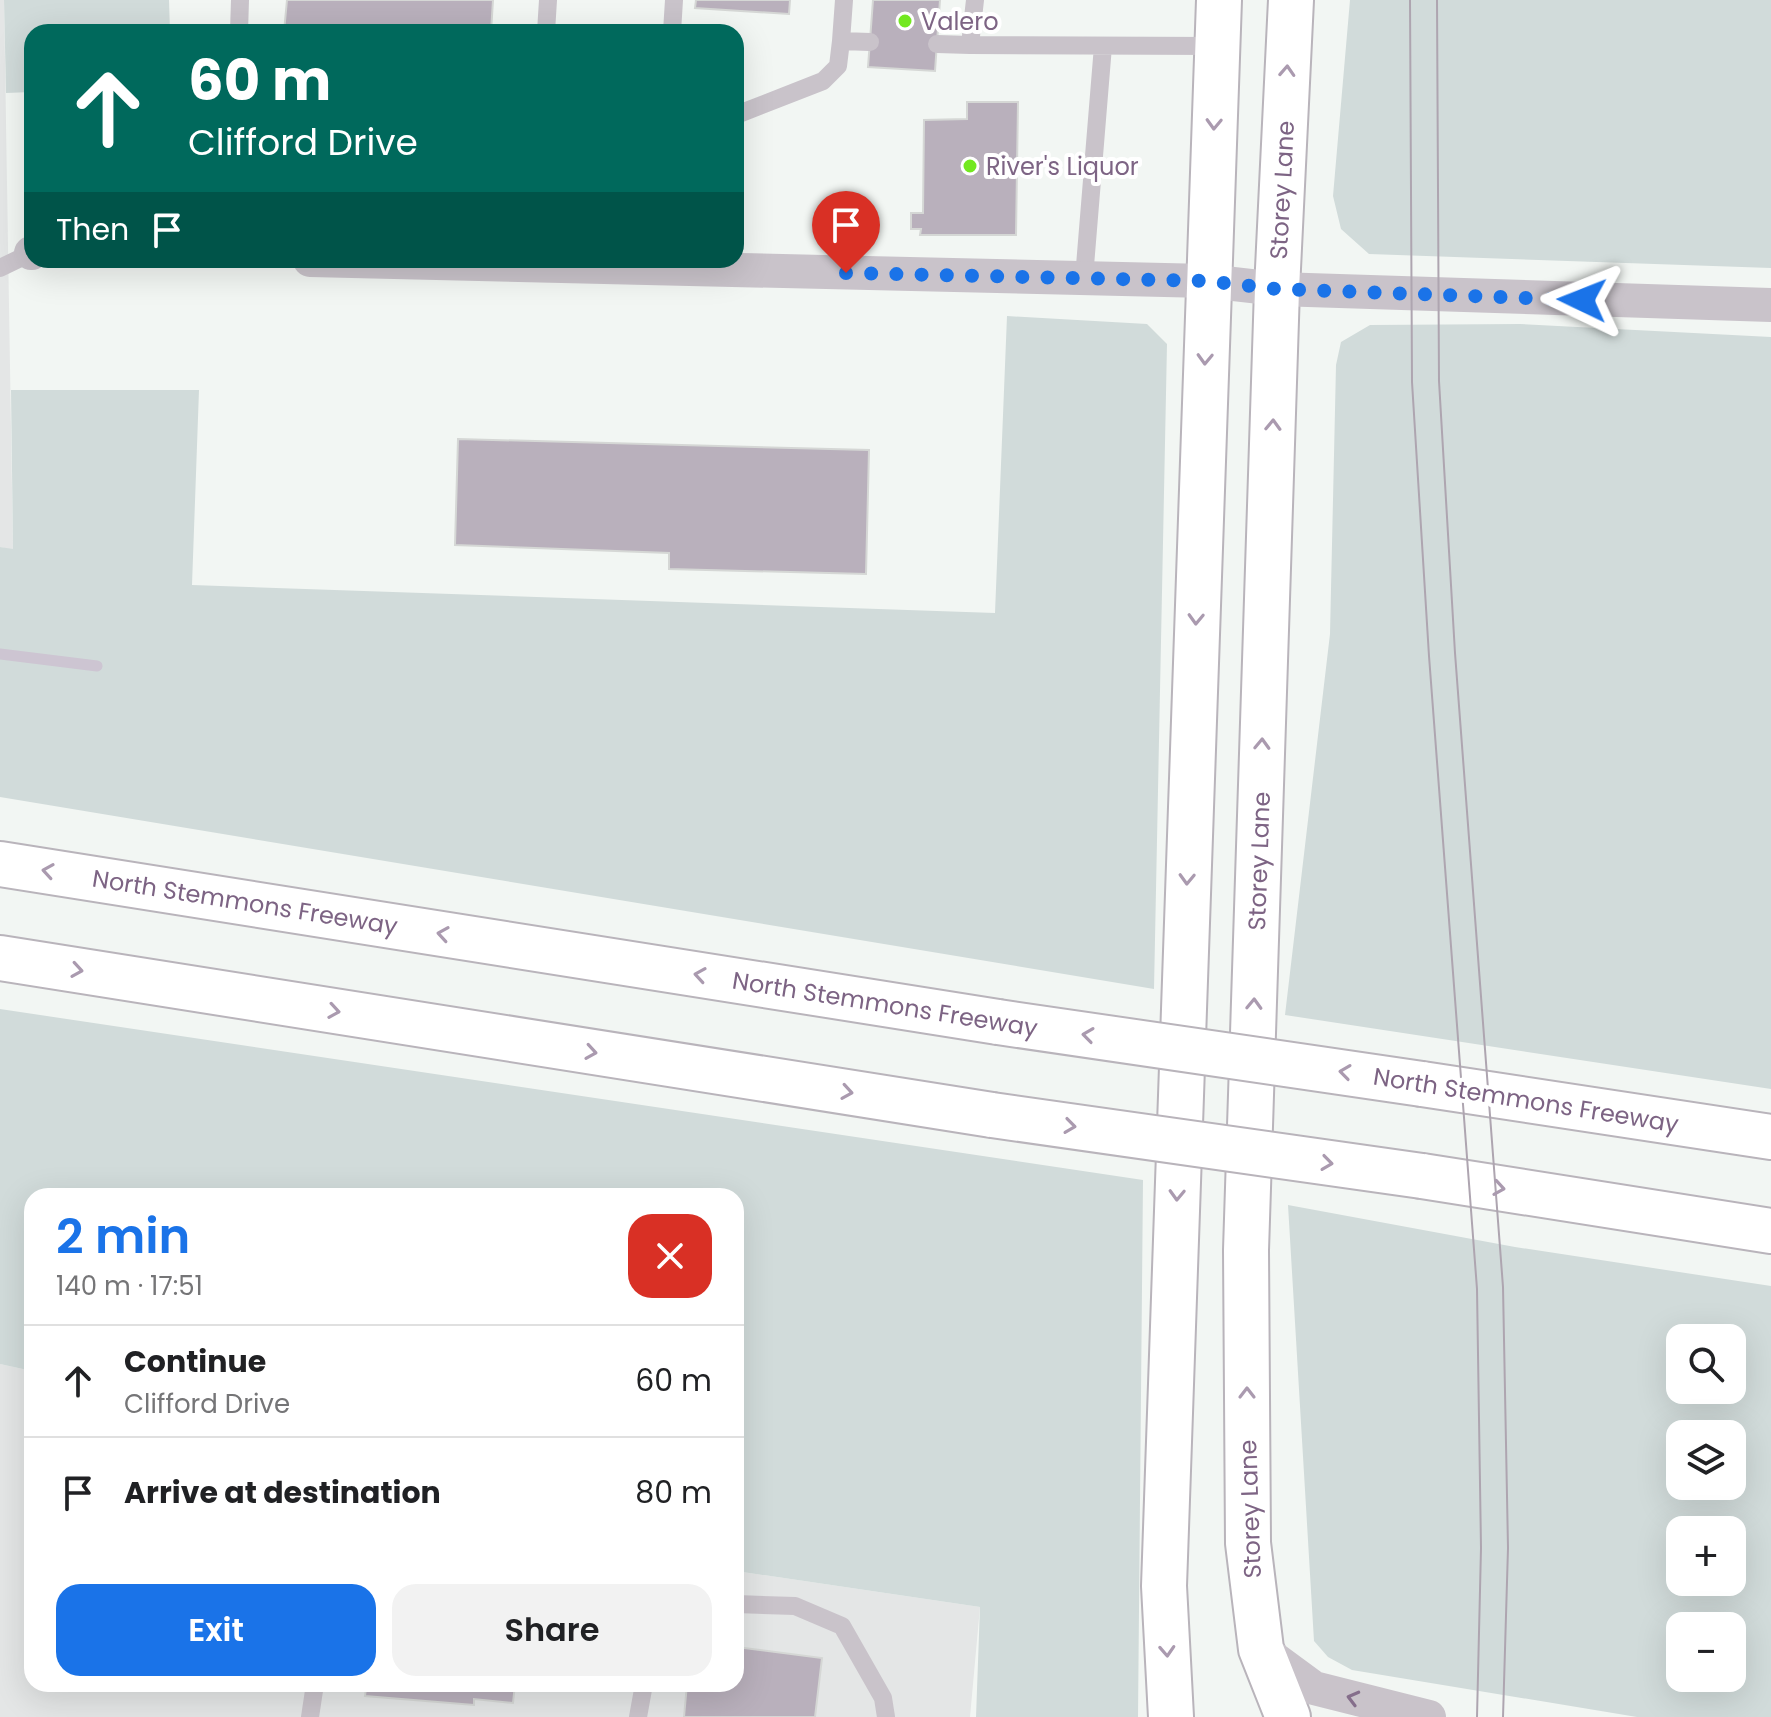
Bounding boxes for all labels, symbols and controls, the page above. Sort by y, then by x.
place label: Valero [921,5,999,38]
marker: Valero [896,12,914,30]
text: 60 m [188,41,331,120]
icon: ahead [56,56,160,160]
one-way arrow [1279,64,1296,77]
text: Clifford Drive [188,117,418,168]
one-way arrow [1205,118,1222,131]
street label: Storey Lane [1262,120,1302,260]
place label: River's Liquor [986,150,1139,183]
marker: River's Liquor [961,157,979,175]
pin [812,191,880,273]
icon: arrive [824,203,868,247]
text: Then [56,208,129,251]
icon: arrive [145,208,189,252]
position arrow [1540,258,1624,342]
one-way arrow [1196,353,1213,366]
one-way arrow [1264,418,1282,431]
one-way arrow [1187,613,1205,626]
one-way arrow [1254,737,1271,750]
street label: Storey Lane [1240,791,1278,931]
street label: North Stemmons Freeway [90,862,401,943]
one-way arrow [41,863,55,880]
one-way arrow [1179,873,1196,886]
one-way arrow [436,926,450,943]
one-way arrow [70,961,84,978]
street label: North Stemmons Freeway [730,964,1041,1045]
one-way arrow [693,967,707,984]
one-way arrow [1246,997,1263,1010]
one-way arrow [327,1002,341,1019]
one-way arrow [1081,1027,1095,1044]
one-way arrow [584,1043,597,1060]
street label: North Stemmons Freeway [1371,1060,1682,1141]
one-way arrow [1338,1064,1352,1081]
one-way arrow [841,1083,854,1100]
one-way arrow [1063,1117,1076,1134]
one-way arrow [1320,1154,1334,1171]
one-way arrow [1492,1179,1506,1196]
one-way arrow [1168,1189,1186,1202]
text: 2 min [56,1203,190,1270]
button: close [628,1214,712,1298]
text: 140 m · 17:51 [56,1268,203,1304]
map controls [1666,1324,1746,1692]
button: search [1666,1324,1746,1404]
text: Continue [124,1340,266,1383]
icon: ahead [56,1359,100,1403]
text: 60 m [635,1359,712,1402]
text: Clifford Drive [124,1386,290,1422]
one-way arrow [1238,1386,1256,1399]
button: layers [1666,1420,1746,1500]
street label: Storey Lane [1231,1439,1269,1579]
icon: arrive [56,1471,100,1515]
text: Arrive at destination [124,1471,441,1514]
text: 80 m [635,1471,712,1514]
button: + [1666,1516,1746,1596]
button: Exit [56,1584,376,1676]
button: Share [392,1584,712,1676]
button: − [1666,1612,1746,1692]
one-way arrow [1159,1646,1176,1658]
one-way arrow [1346,1691,1360,1708]

